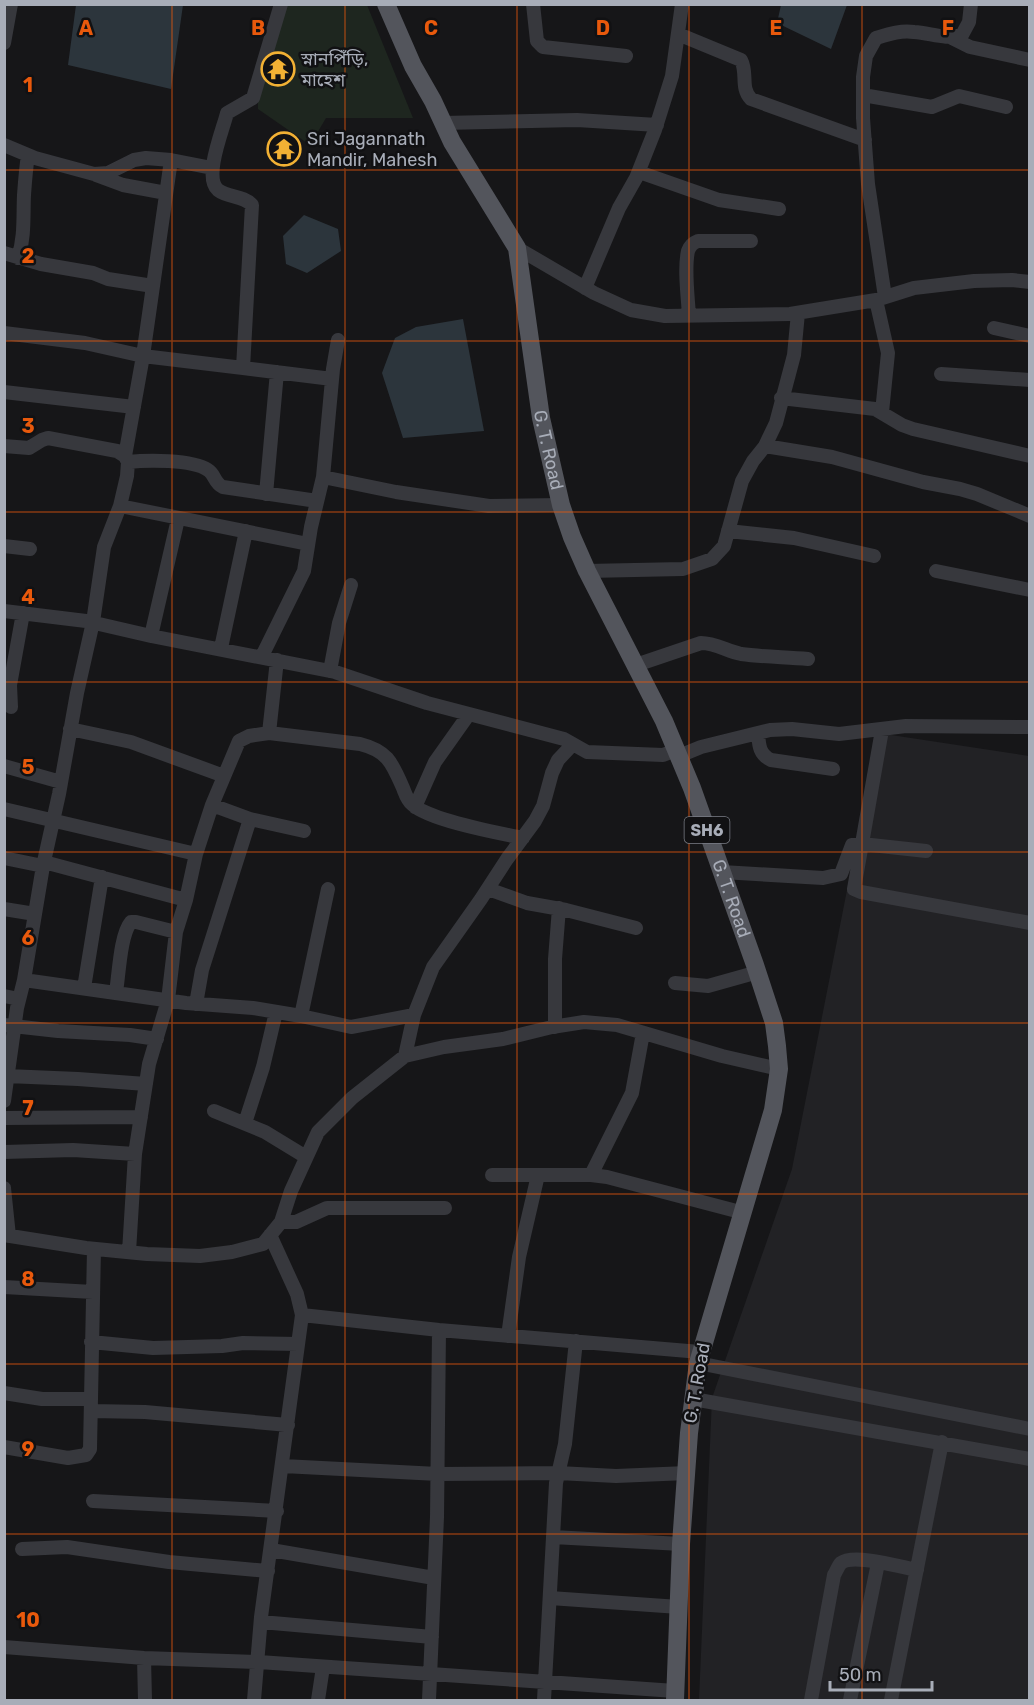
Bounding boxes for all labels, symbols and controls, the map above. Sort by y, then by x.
text: A [79,16,94,40]
text: B [251,16,265,40]
text: C [424,16,438,40]
text: D [596,16,610,40]
text: E [770,16,782,40]
text: F [942,16,954,40]
place label: স্নানপিঁড়ি, মাহেশ [300,48,368,91]
temple icon: স্নানপিঁড়ি, মাহেশ [260,51,296,87]
text: 1 [23,73,33,97]
place label: Sri Jagannath Mandir, Mahesh [307,128,437,171]
temple icon: Sri Jagannath Mandir, Mahesh [266,131,302,167]
text: 2 [22,244,35,268]
street label: G. T. Road [529,409,568,492]
text: 3 [21,414,35,438]
text: 4 [21,585,35,609]
text: 5 [22,755,35,779]
road number: SH6 [684,817,730,843]
street label: G. T. Road [707,857,755,941]
text: 6 [21,926,35,950]
text: 7 [22,1096,34,1120]
text: 8 [21,1267,35,1291]
street label: G. T. Road [679,1341,715,1425]
text: 9 [22,1437,35,1461]
text: 10 [16,1608,40,1632]
scale bar [830,1654,932,1692]
text: 50 m [839,1664,882,1686]

